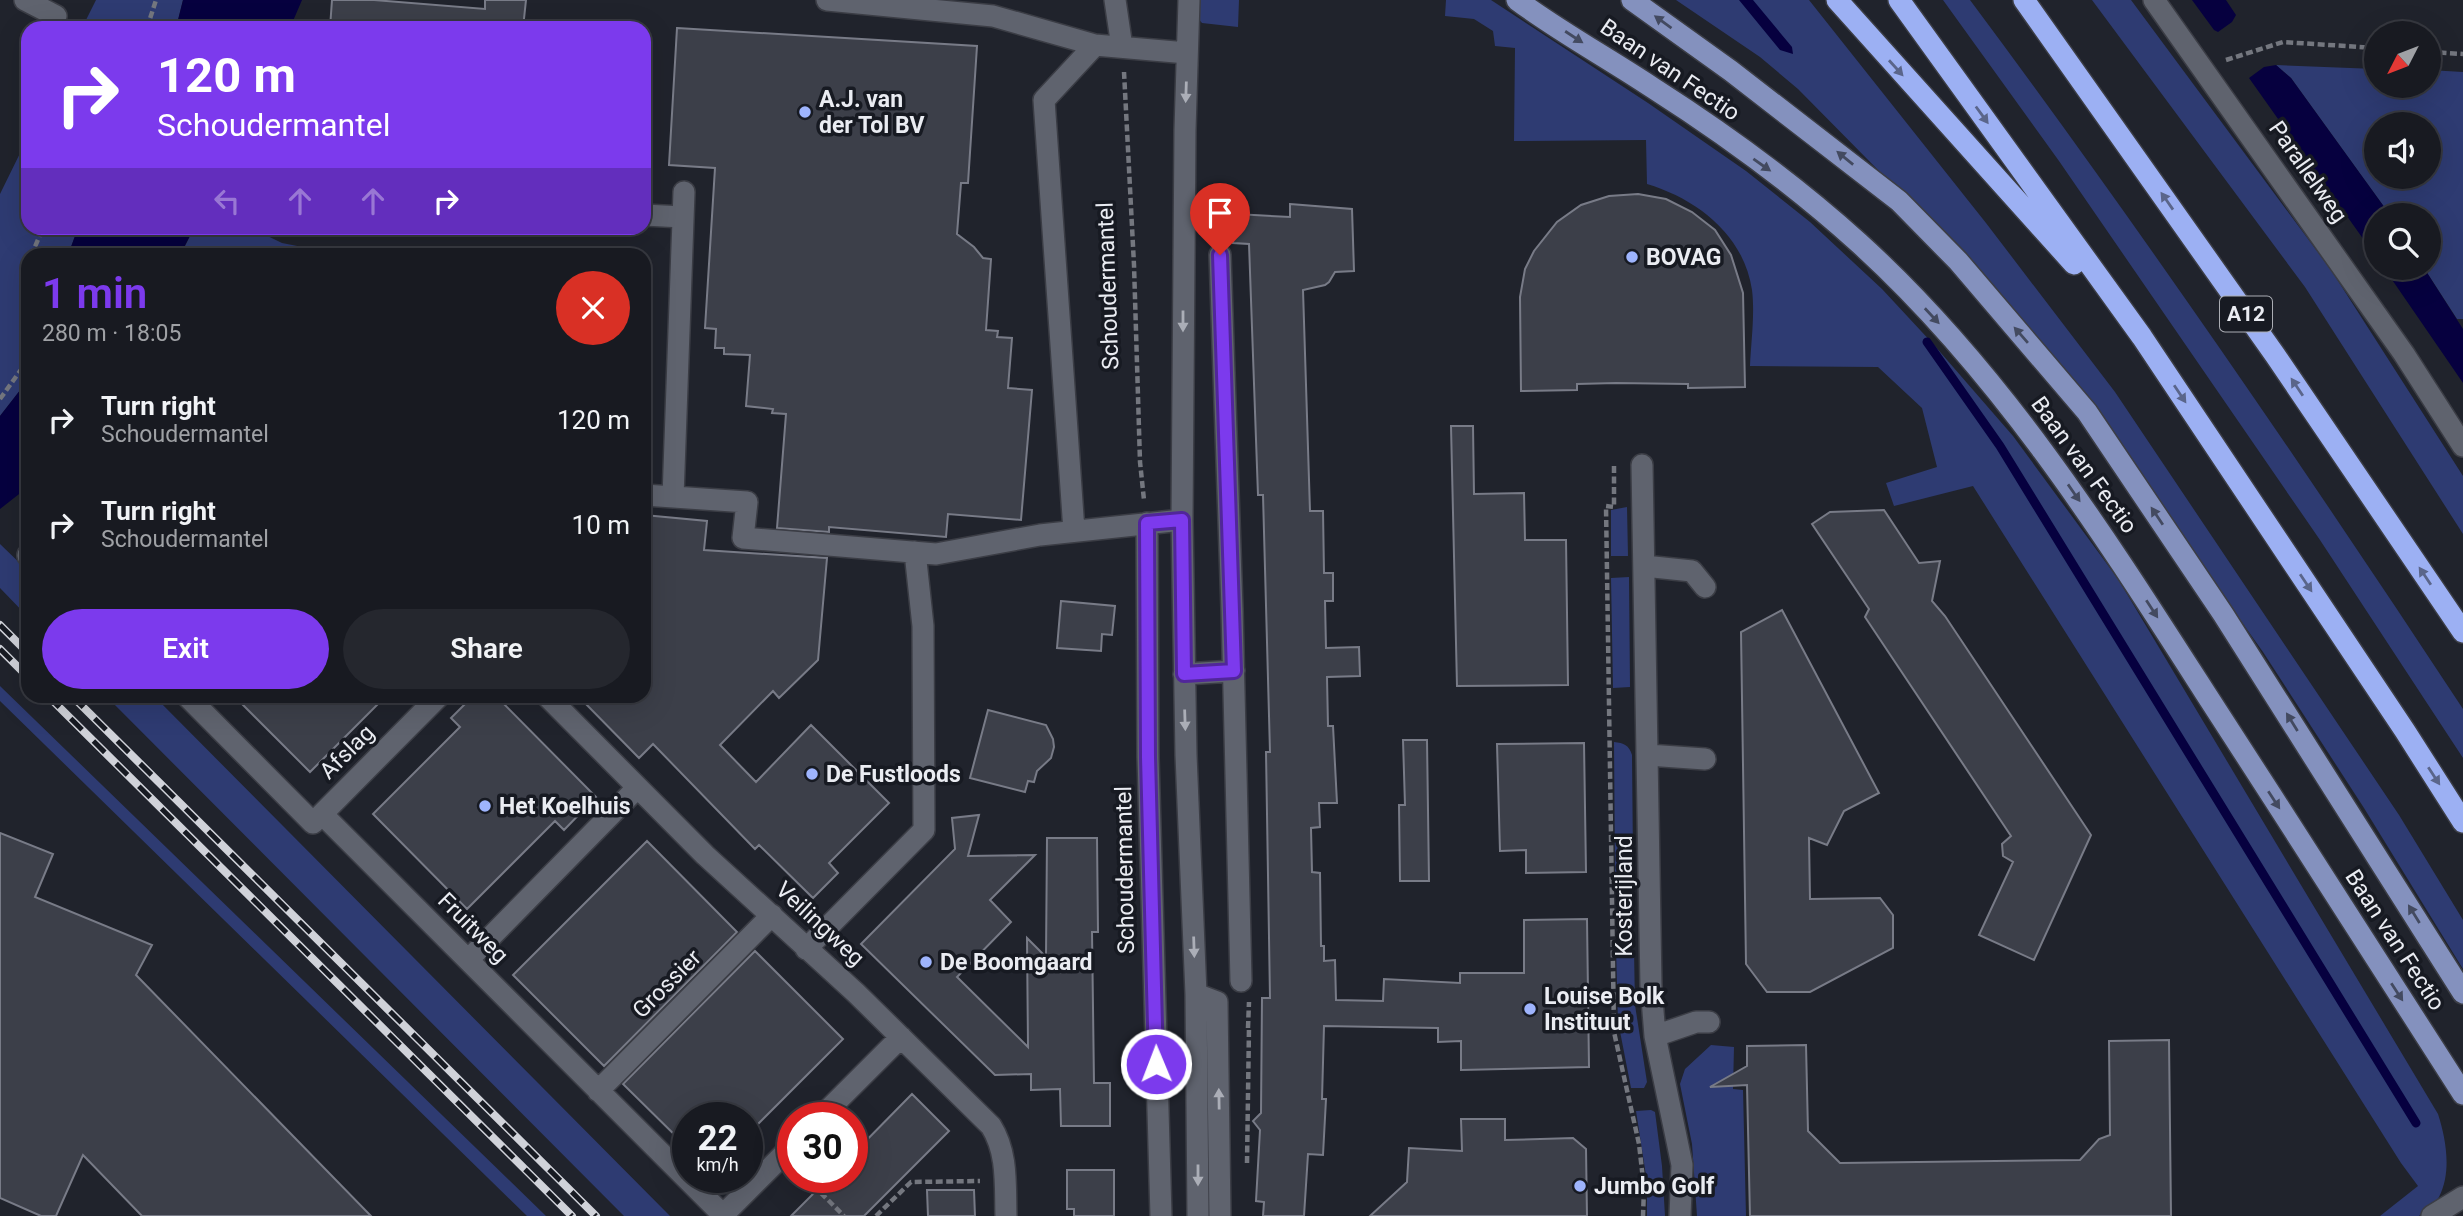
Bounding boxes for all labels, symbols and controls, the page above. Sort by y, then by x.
street label: Baan van Fectio [1595,13,1745,127]
one-way arrow [1654,15,1672,29]
north arrow [2364,21,2441,98]
map controls [2364,21,2441,280]
one-way arrow [1565,31,1584,44]
text: 120 m [157,47,296,104]
icon: right [42,49,133,140]
one-way arrow [1888,59,1904,76]
one-way arrow [1180,81,1191,103]
place label: A.J. van der Tol BV [819,86,924,139]
marker: A.J. van der Tol BV [797,104,813,120]
text: Schoudermantel [157,106,390,144]
one-way arrow [1975,106,1989,124]
button: sound [2364,112,2441,189]
street label: Parallelweg [2263,116,2353,228]
one-way arrow [1837,151,1855,166]
one-way arrow [1753,158,1771,172]
icon: left [208,182,246,220]
icon: ahead [281,182,319,220]
icon: ahead [354,182,392,220]
icon: right [427,182,465,220]
pin [1190,183,1250,255]
one-way arrow [2160,192,2174,210]
icon: arrive [1201,194,1239,232]
street label: Schoudermantel [1092,202,1124,370]
button: search [2364,203,2441,280]
place label: BOVAG [1646,244,1721,271]
marker: BOVAG [1624,249,1640,265]
text: 1 min [42,269,147,318]
button: close [556,271,630,345]
road number: A12 [2220,296,2272,332]
one-way arrow [1924,307,1940,324]
one-way arrow [1178,310,1189,332]
text: 280 m · 18:05 [42,320,181,347]
one-way arrow [2014,326,2029,343]
one-way arrow [2290,378,2304,396]
one-way arrow [2173,384,2186,404]
text: Turn right [101,391,216,421]
street label: Baan van Fectio [2025,391,2143,539]
icon: right [42,401,80,439]
text: 120 m [557,405,630,435]
text: Schoudermantel [101,421,269,448]
one-way arrow [2067,484,2081,502]
text: Turn right [101,496,216,526]
icon: right [42,506,80,544]
one-way arrow [2150,507,2164,525]
text: 10 m [572,510,630,540]
text: Schoudermantel [101,526,269,553]
one-way arrow [2419,566,2432,585]
one-way arrow [2300,573,2313,593]
one-way arrow [2145,599,2158,618]
button: Exit [42,609,329,689]
button: Share [343,609,630,689]
one-way arrow [1180,709,1191,731]
one-way arrow [2285,713,2298,732]
street label: Afslag [314,719,380,785]
place label: De Fustloods [826,761,961,788]
marker: De Fustloods [804,766,820,782]
one-way arrow [2427,767,2440,786]
street label: Schoudermantel [1110,786,1140,954]
one-way arrow [2268,790,2281,810]
place label: Het Koelhuis [499,793,631,820]
marker: Het Koelhuis [477,798,493,814]
street label: Kosterijland [1611,835,1638,957]
street label: Baan van Fectio [2339,864,2451,1016]
street label: Veilingweg [770,876,870,972]
street label: Fruitweg [432,887,514,969]
one-way arrow [2408,905,2421,924]
one-way arrow [1188,937,1199,959]
street label: Grossier [627,944,707,1024]
place label: De Boomgaard [940,949,1093,976]
marker: De Boomgaard [918,954,934,970]
one-way arrow [2391,982,2404,1001]
place label: Louise Bolk Instituut [1544,983,1665,1036]
marker: Louise Bolk Instituut [1522,1001,1538,1017]
position arrow [1119,1027,1193,1101]
one-way arrow [1213,1088,1224,1110]
speed limit sign: 30 [777,1102,868,1193]
text: 22 [697,1118,738,1159]
text: km/h [696,1154,739,1175]
one-way arrow [1192,1164,1204,1186]
place label: Jumbo Golf [1594,1173,1715,1200]
marker: Jumbo Golf [1572,1178,1588,1194]

